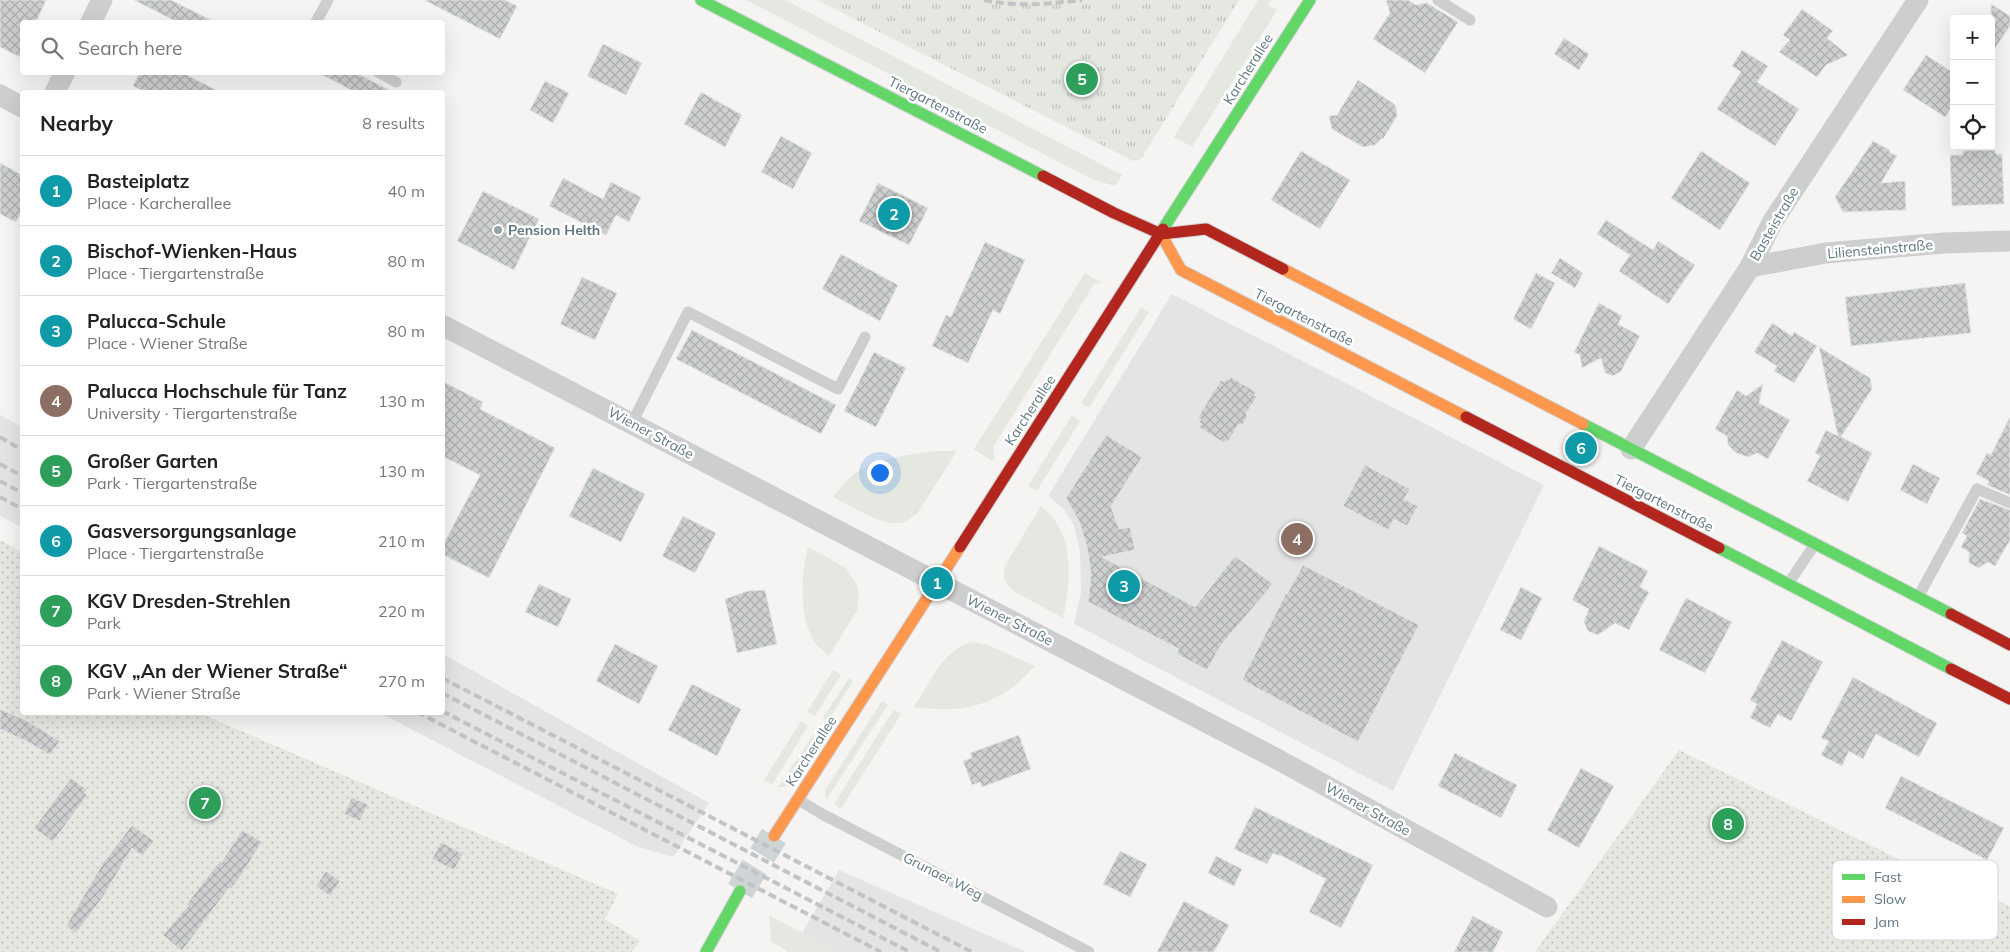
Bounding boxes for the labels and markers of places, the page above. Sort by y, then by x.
pin: 5 [1066,60,1098,98]
pin: 2 [878,195,910,233]
place label: Pension Helth [508,221,600,239]
marker: Pension Helth [492,224,504,236]
pin: 6 [1565,429,1597,467]
pin: 4 [1281,520,1313,558]
pin: 1 [921,564,953,602]
pin: 3 [1108,567,1140,605]
pin: 7 [189,784,221,822]
pin: 8 [1712,805,1744,843]

